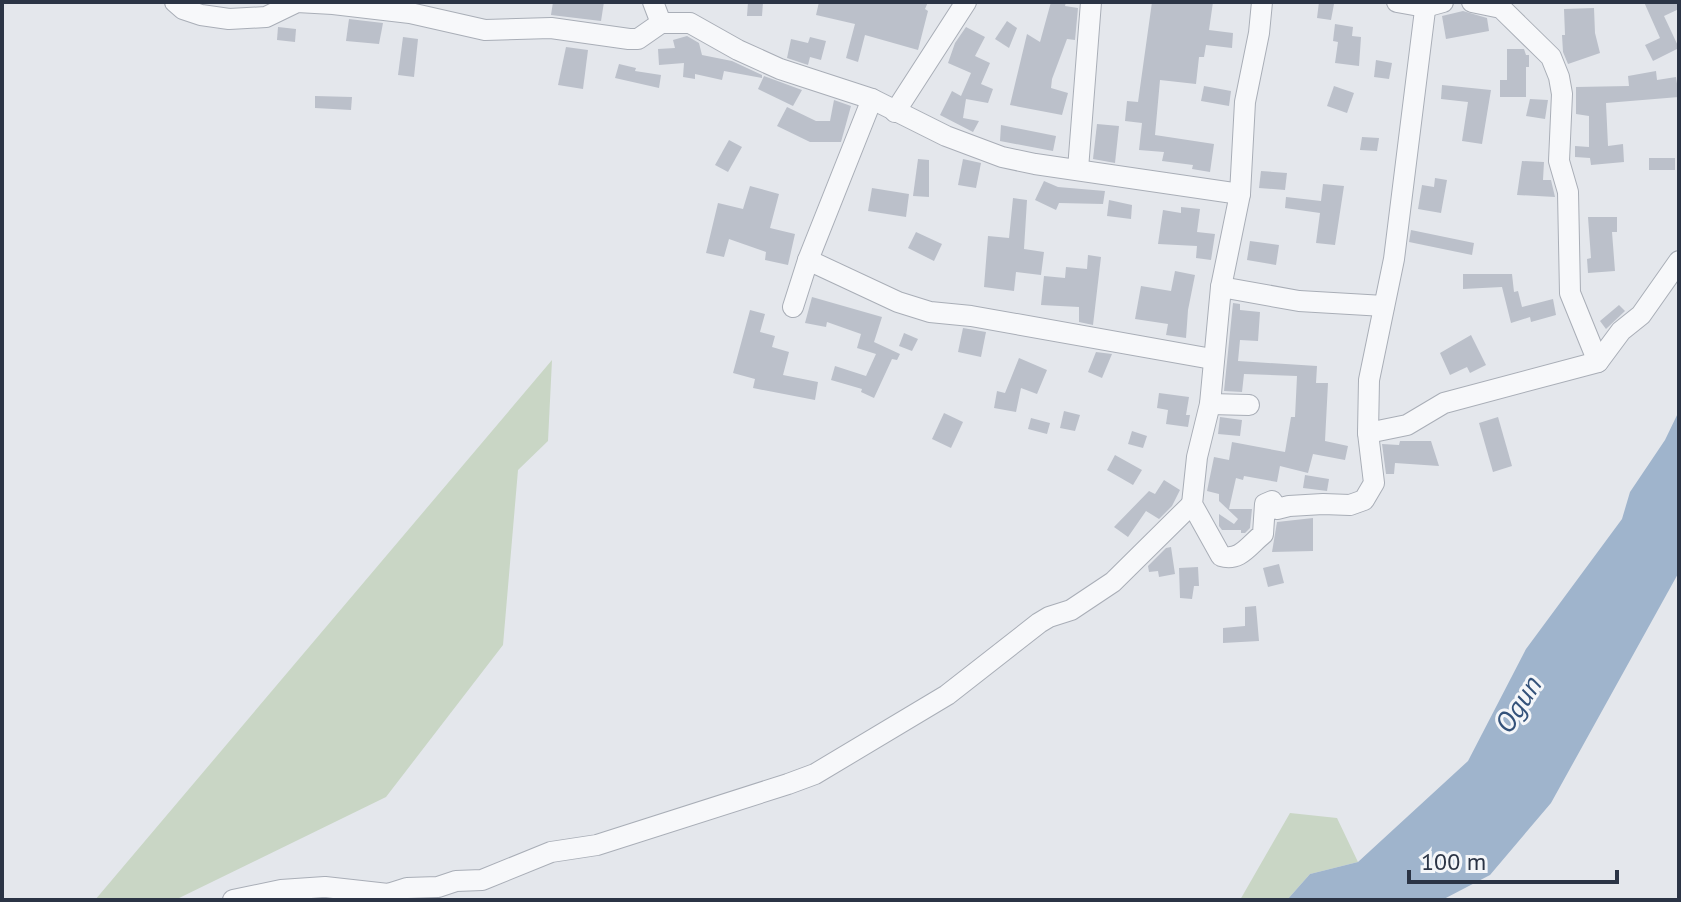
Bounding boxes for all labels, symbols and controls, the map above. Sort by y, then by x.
water label: Ogun [1485,668,1550,740]
scale bar [1409,834,1617,884]
text: 100 m [1421,846,1486,877]

